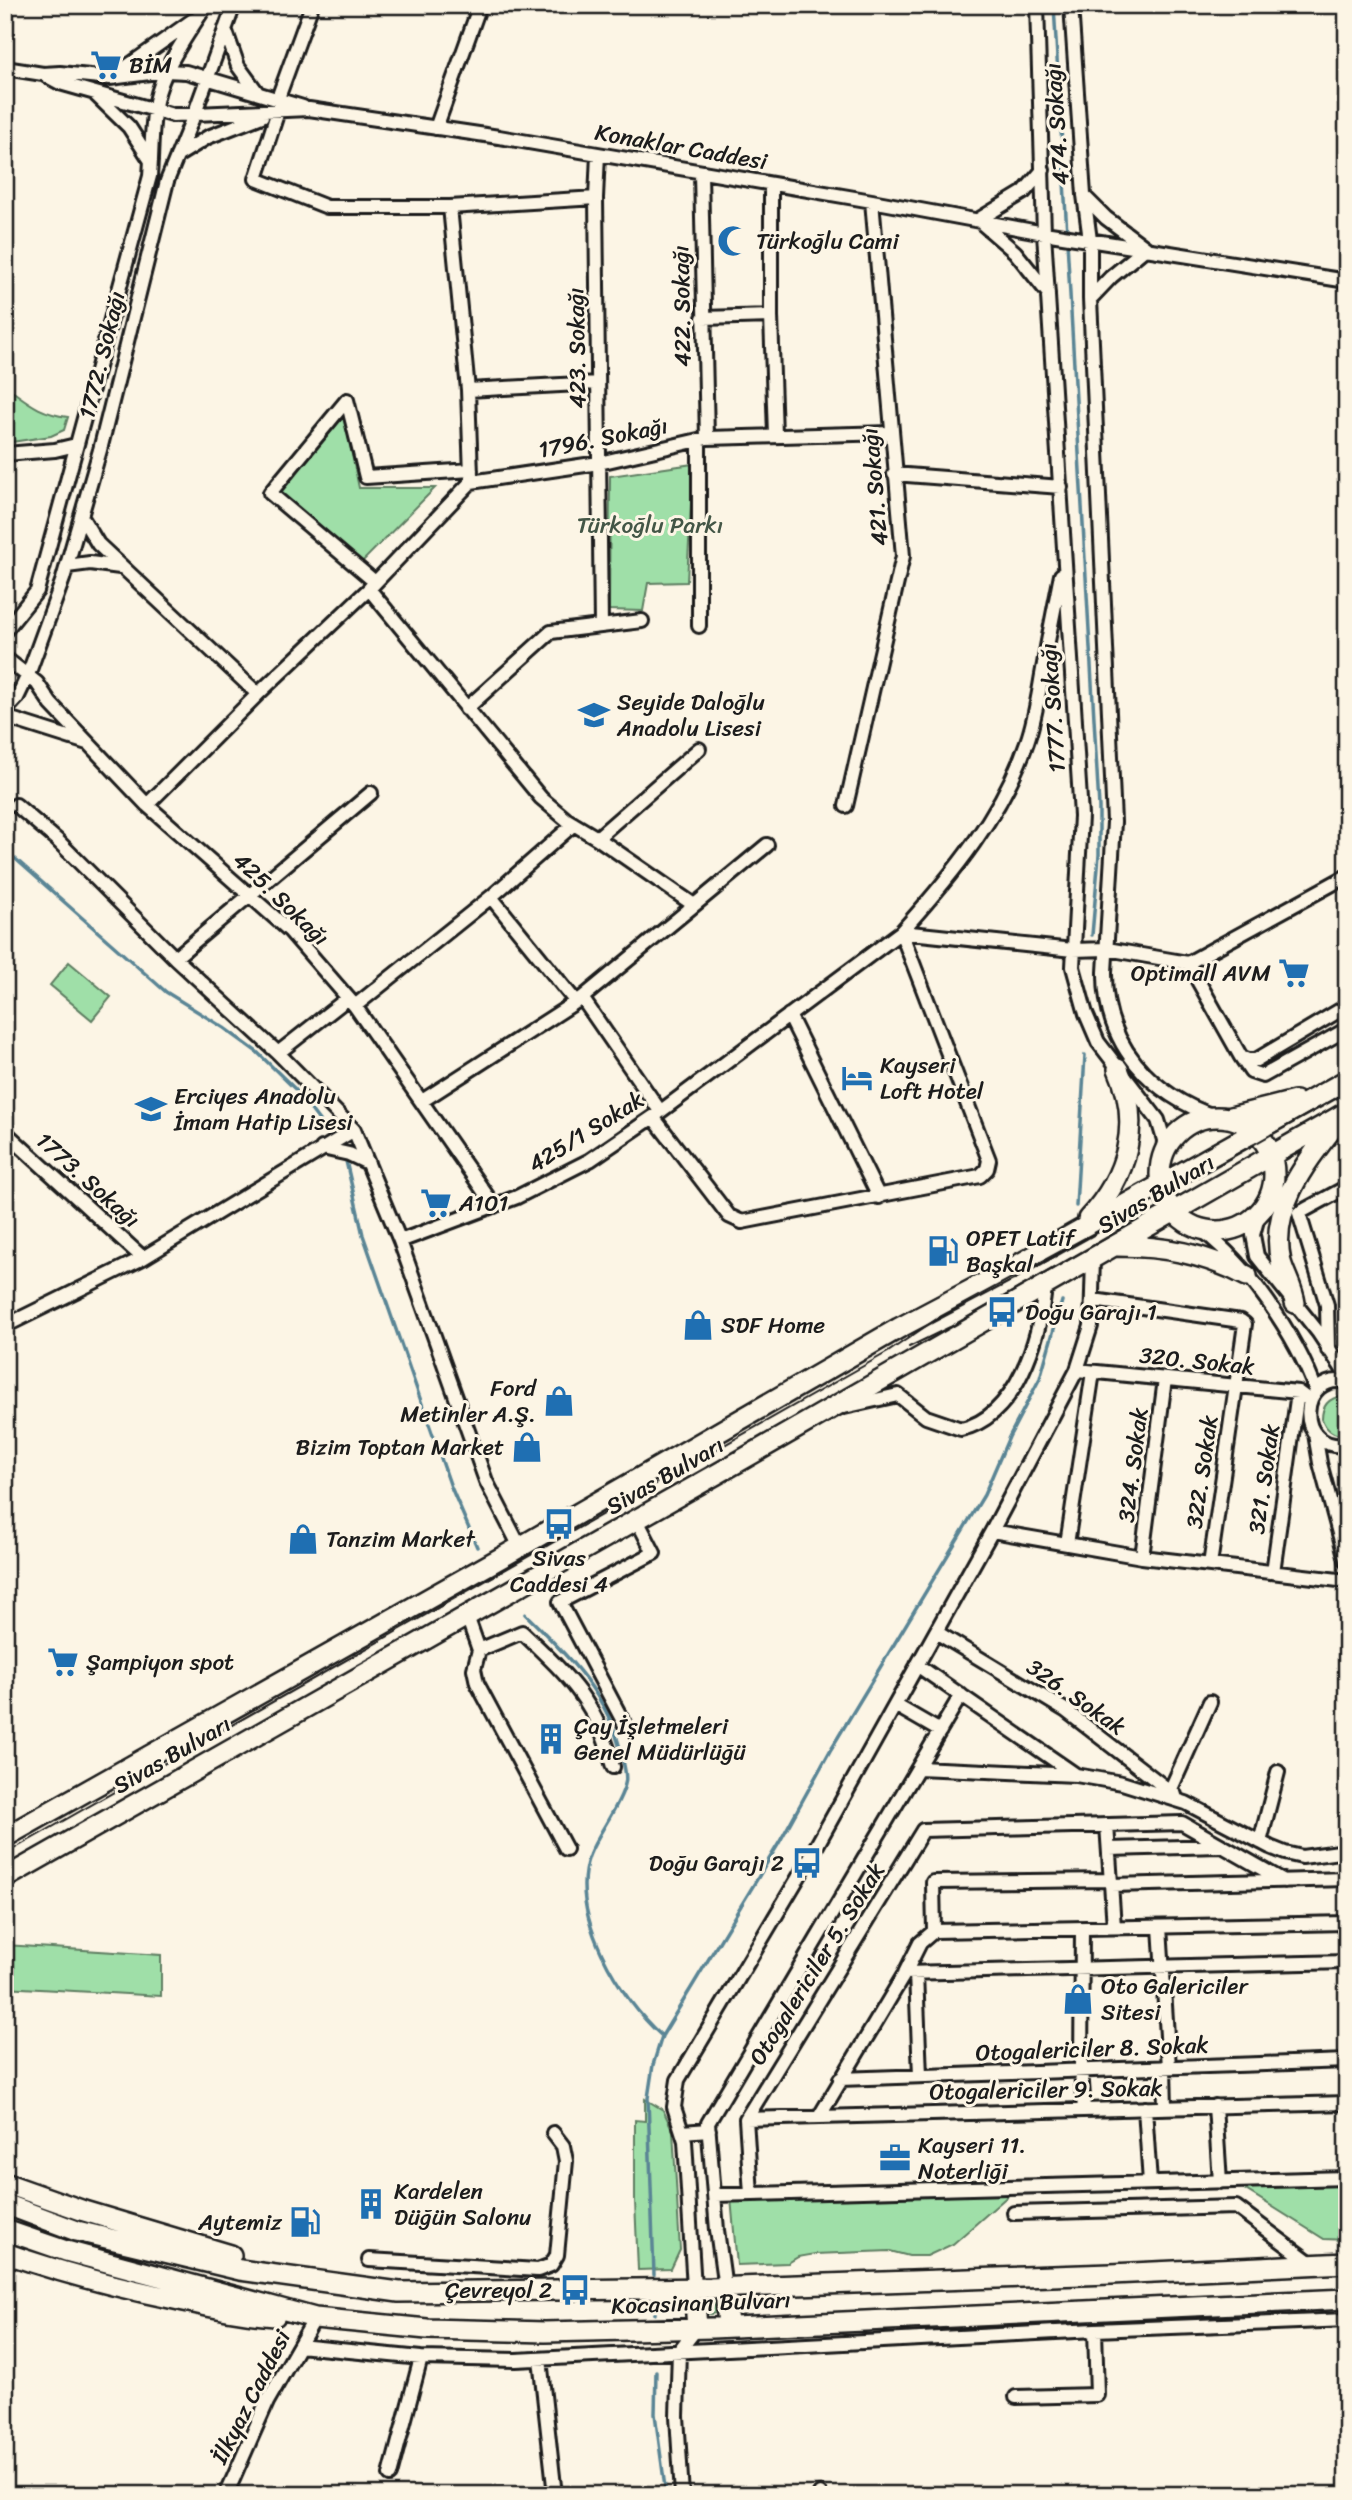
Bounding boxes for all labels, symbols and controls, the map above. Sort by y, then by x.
place label: BİM [129,45,173,86]
supermarket icon: BİM [89,48,123,82]
street label: 474. Sokağı [1032,61,1082,187]
street label: Konaklar Caddesi [592,112,771,182]
place label: Türkoğlu Cami [756,221,899,262]
mosque icon: Türkoğlu Cami [716,224,750,258]
street label: 422. Sokağı [660,245,704,367]
street label: 1772. Sokağı [66,287,138,423]
street label: 423. Sokağı [555,287,599,409]
street label: 1796. Sokağı [535,405,671,471]
street label: 421. Sokağı [849,426,901,548]
park label: Türkoğlu Parkı [577,505,723,546]
street label: 1777. Sokağı [1028,642,1078,774]
place label: Seyide Daloğlu Anadolu Lisesi [616,682,765,749]
school or university icon: Seyide Daloğlu Anadolu Lisesi [577,698,611,732]
street label: 425. Sokağı [223,842,339,956]
place label: Optimall AVM [1131,953,1271,994]
supermarket icon: Optimall AVM [1277,956,1311,990]
place label: Kayseri Loft Hotel [880,1045,984,1112]
hotel icon: Kayseri Loft Hotel [840,1061,874,1095]
place label: Erciyes Anadolu İmam Hatip Lisesi [173,1076,353,1143]
street label: 425/1 Sokak [520,1080,652,1184]
school or university icon: Erciyes Anadolu İmam Hatip Lisesi [134,1092,168,1126]
street label: 1773. Sokağı [26,1121,150,1239]
street label: Sivas Bulvarı [1089,1143,1223,1245]
place label: A101 [458,1183,508,1224]
supermarket icon: A101 [419,1186,453,1220]
place label: OPET Latif Başkal [966,1218,1077,1285]
fuel station icon: OPET Latif Başkal [926,1234,960,1268]
place label: Doğu Garajı 1 [1025,1292,1157,1333]
bus stop icon: Doğu Garajı 1 [985,1295,1019,1329]
place label: SDF Home [721,1305,825,1346]
shop icon: SDF Home [681,1308,715,1342]
street label: 320. Sokak [1137,1335,1257,1387]
place label: Ford Metinler A.Ş. [400,1368,538,1435]
shop icon: Ford Metinler A.Ş. [542,1384,576,1418]
street label: 324. Sokak [1106,1405,1160,1525]
street label: 322. Sokak [1174,1413,1230,1531]
street label: 321. Sokak [1236,1421,1292,1537]
street label: Sivas Bulvarı [598,1425,732,1527]
place label: Bizim Toptan Market [295,1427,504,1468]
shop icon: Bizim Toptan Market [510,1430,544,1464]
bus stop icon: Sivas Caddesi 4 [542,1507,576,1541]
place label: Tanzim Market [326,1519,476,1560]
shop icon: Tanzim Market [286,1522,320,1556]
place label: Sivas Caddesi 4 [510,1538,608,1605]
place label: Şampiyon spot [86,1642,234,1683]
supermarket icon: Şampiyon spot [46,1645,80,1679]
street label: 326. Sokak [1018,1648,1134,1746]
street label: Sivas Bulvarı [105,1704,239,1806]
place label: Çay İşletmeleri Genel Müdürlüğü [574,1706,746,1773]
building icon: Çay İşletmeleri Genel Müdürlüğü [534,1722,568,1756]
place label: Doğu Garajı 2 [649,1843,784,1884]
bus stop icon: Doğu Garajı 2 [790,1846,824,1880]
street label: Otogalericiler 5. Sokak [738,1854,896,2074]
place label: Oto Galericiler Sitesi [1101,1966,1249,2033]
shop icon: Oto Galericiler Sitesi [1061,1982,1095,2016]
street label: Otogalericiler 8. Sokak [975,2024,1209,2074]
street label: Otogalericiler 9. Sokak [929,2067,1163,2113]
place label: Kayseri 11. Noterliği [918,2125,1026,2192]
office icon: Kayseri 11. Noterliği [878,2141,912,2175]
place label: Kardelen Düğün Salonu [394,2171,531,2238]
building icon: Kardelen Düğün Salonu [354,2187,388,2221]
place label: Aytemiz [197,2202,283,2243]
fuel station icon: Aytemiz [288,2205,322,2239]
place label: Çevreyol 2 [445,2270,552,2311]
bus stop icon: Çevreyol 2 [558,2273,592,2307]
street label: Kocasinan Bulvarı [611,2279,791,2327]
street label: İlkyaz Caddesi [199,2322,303,2472]

